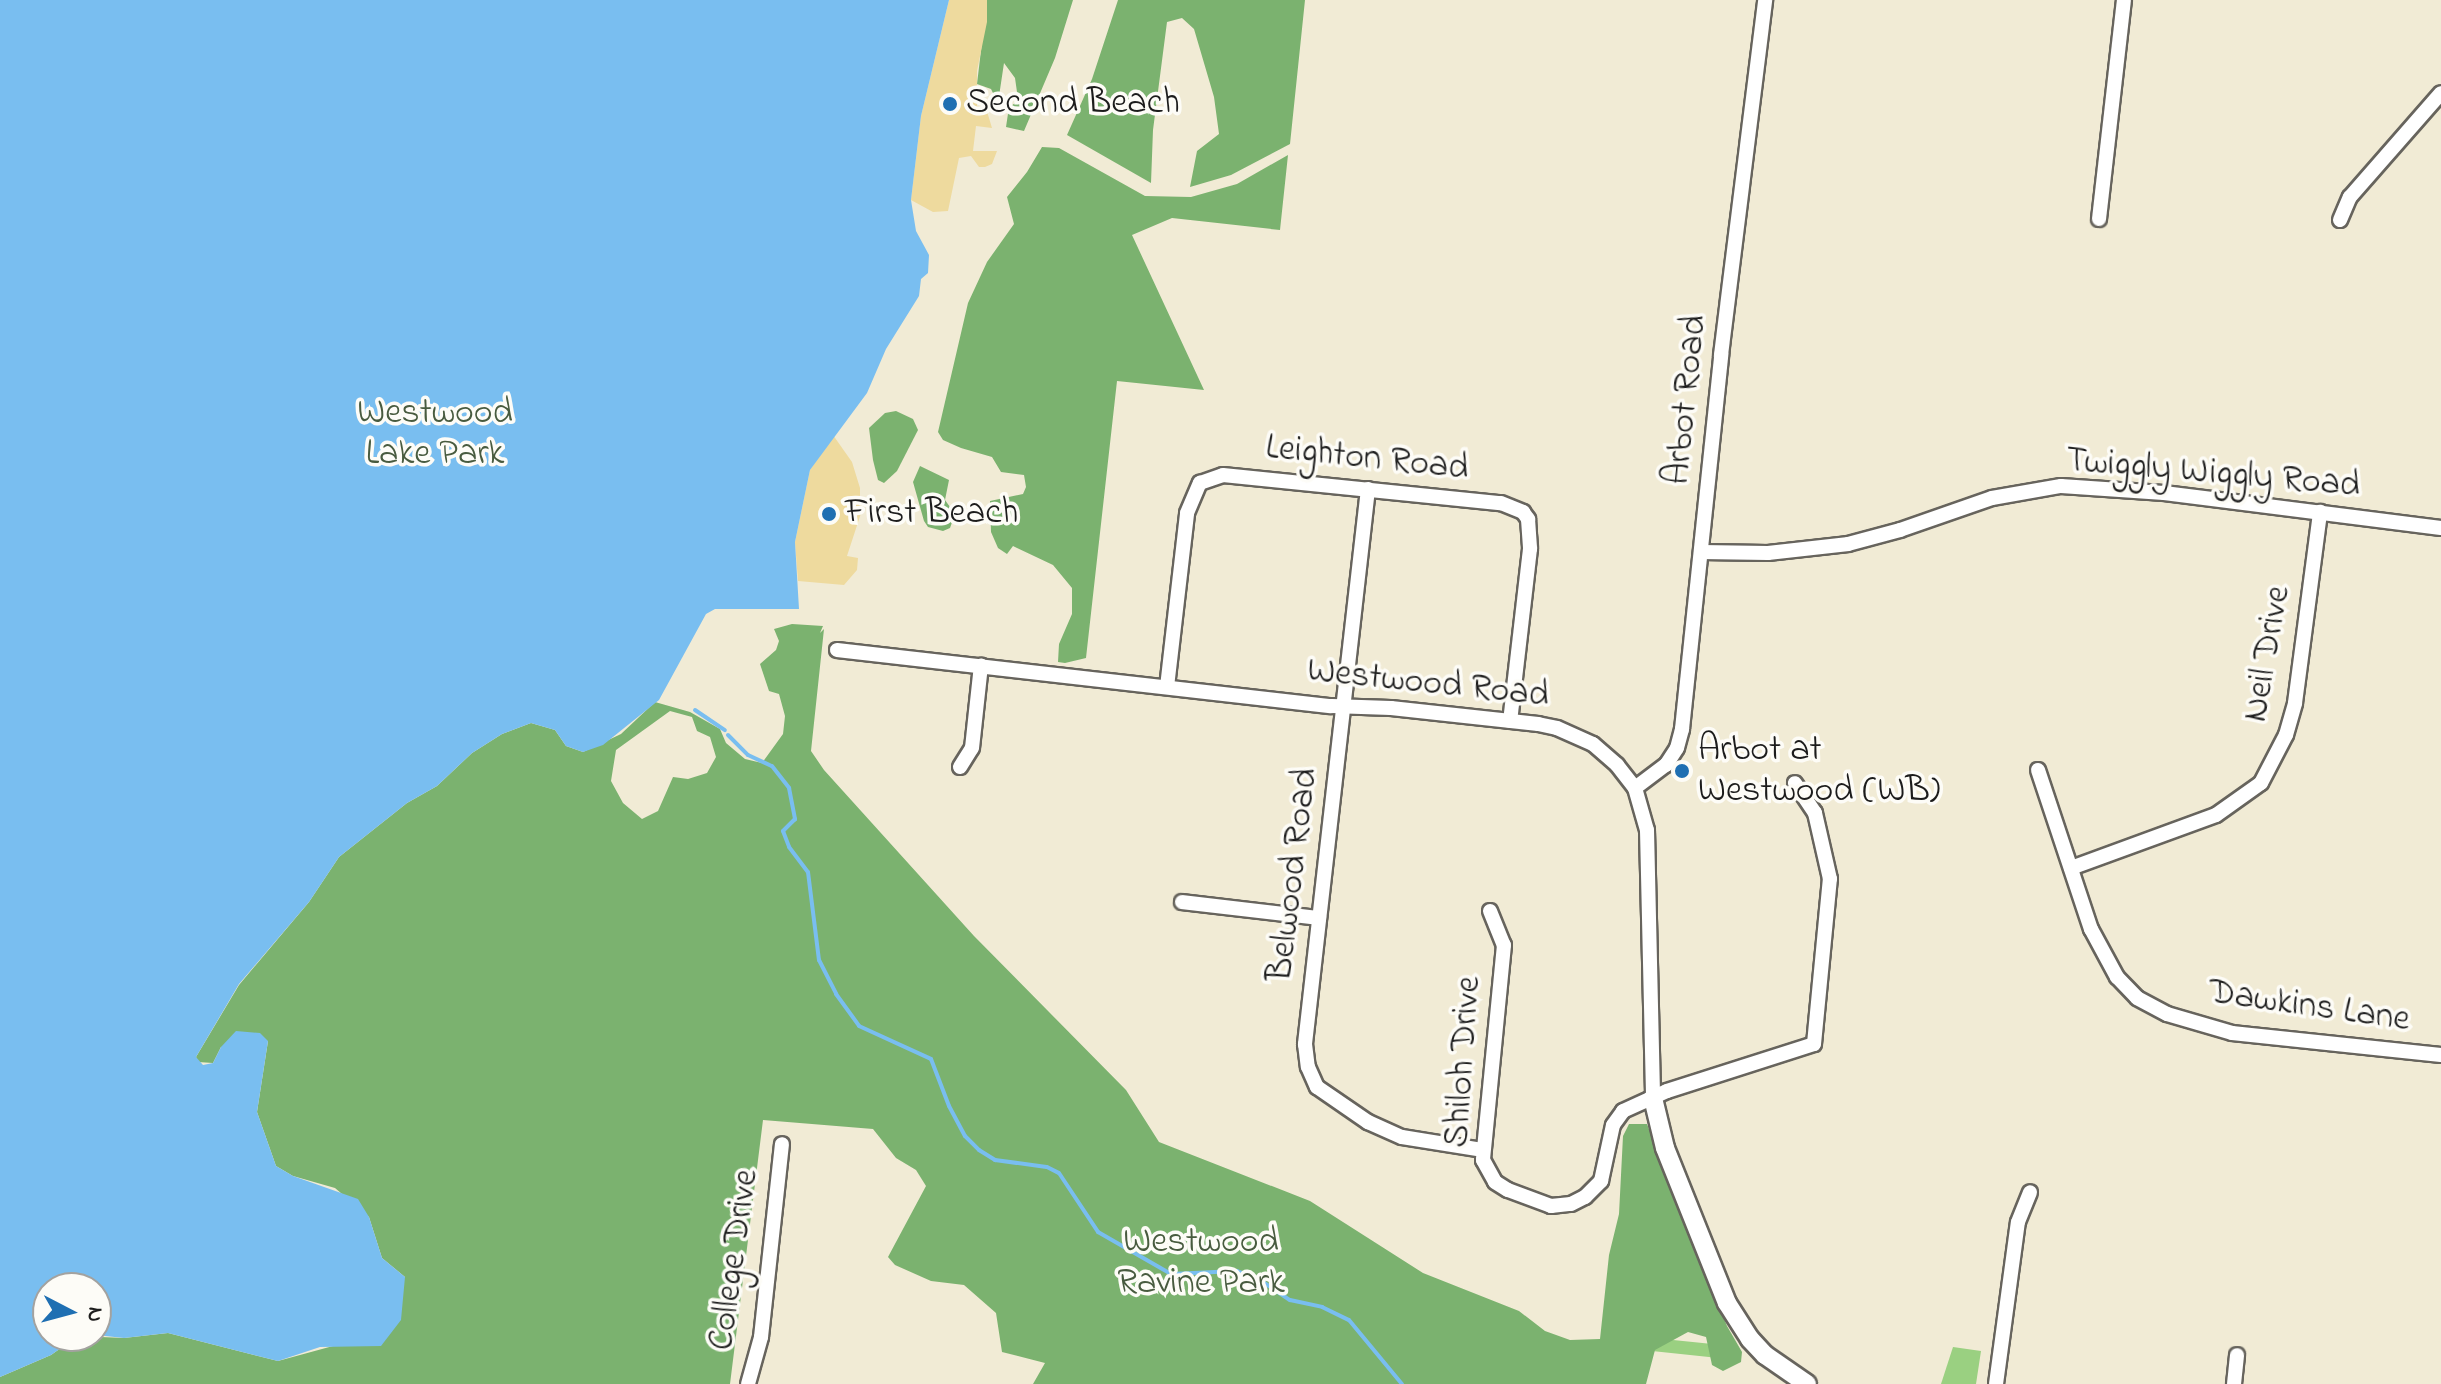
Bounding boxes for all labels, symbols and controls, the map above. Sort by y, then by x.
place label: Second Beach [966,82,1180,126]
marker: Second Beach [941,95,959,113]
street label: Arbot Road [1657,313,1717,487]
park label: Westwood Lake Park [357,391,513,476]
street label: Leighton Road [1263,427,1471,491]
street label: Twiggly Wiggly Road [2064,440,2362,508]
place label: First Beach [845,492,1018,536]
marker: First Beach [820,505,838,523]
street label: Neil Drive [2235,583,2301,725]
street label: Westwood Road [1305,650,1551,718]
place label: Arbot at Westwood (WB) [1698,728,1940,813]
marker: Arbot at Westwood (WB) [1673,762,1691,780]
street label: Belwood Road [1259,766,1329,984]
street label: Dawkins Lane [2206,972,2412,1042]
street label: Shiloh Drive [1436,975,1492,1149]
street label: College Drive [701,1167,769,1353]
park label: Westwood Ravine Park [1117,1220,1285,1305]
north arrow [32,1272,112,1352]
text: N [77,1305,111,1323]

